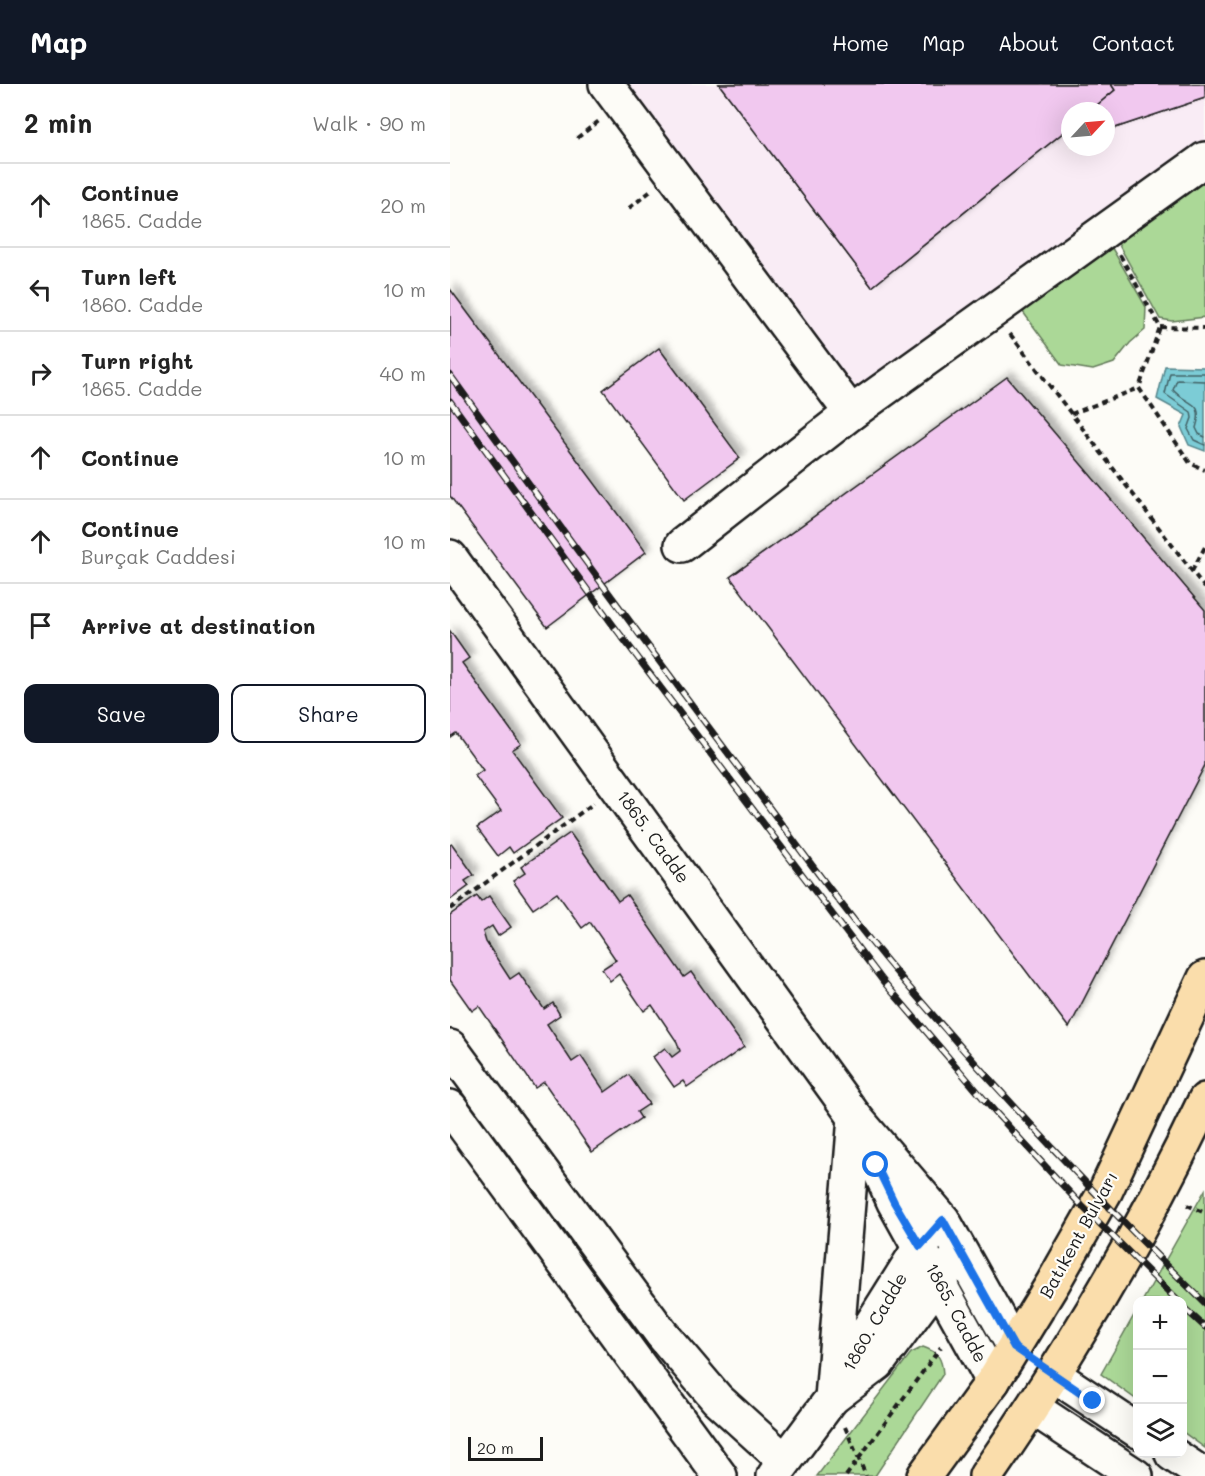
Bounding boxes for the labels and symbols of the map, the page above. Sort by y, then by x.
north arrow [1061,102,1115,156]
street label: 1865. Cadde [612,785,696,888]
route start [862,1151,888,1177]
street label: Batıkent Bulvarı [1033,1167,1123,1302]
street label: 1865. Cadde [921,1259,993,1366]
street label: 1860. Cadde [836,1268,912,1375]
route end [1079,1387,1105,1413]
scale bar [468,1434,543,1462]

